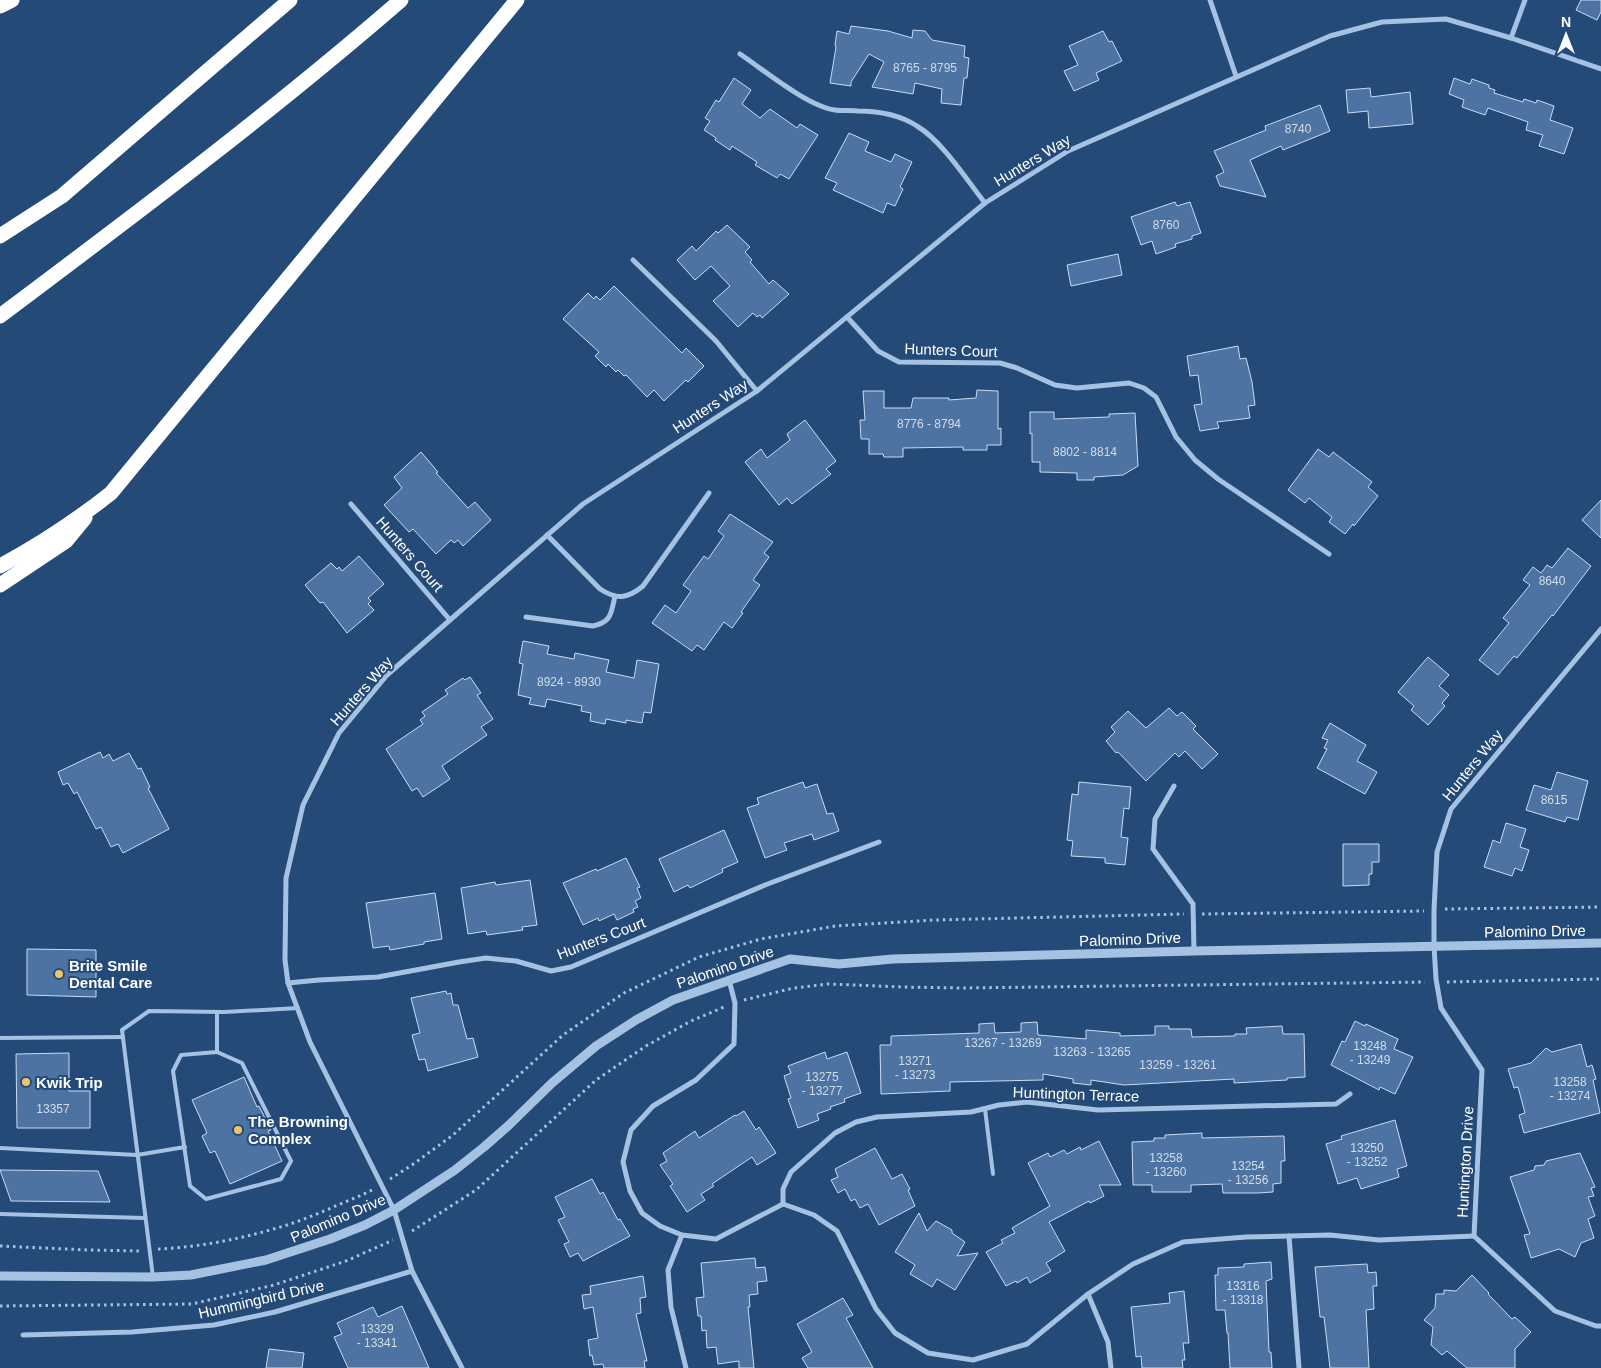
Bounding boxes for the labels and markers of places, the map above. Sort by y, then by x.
place label: Brite Smile Dental Care [69,957,152,991]
marker: Brite Smile Dental Care [53,968,65,980]
place label: Kwik Trip [36,1074,103,1091]
marker: Kwik Trip [20,1076,32,1088]
place label: The Browning Complex [248,1113,348,1147]
marker: The Browning Complex [232,1124,244,1136]

